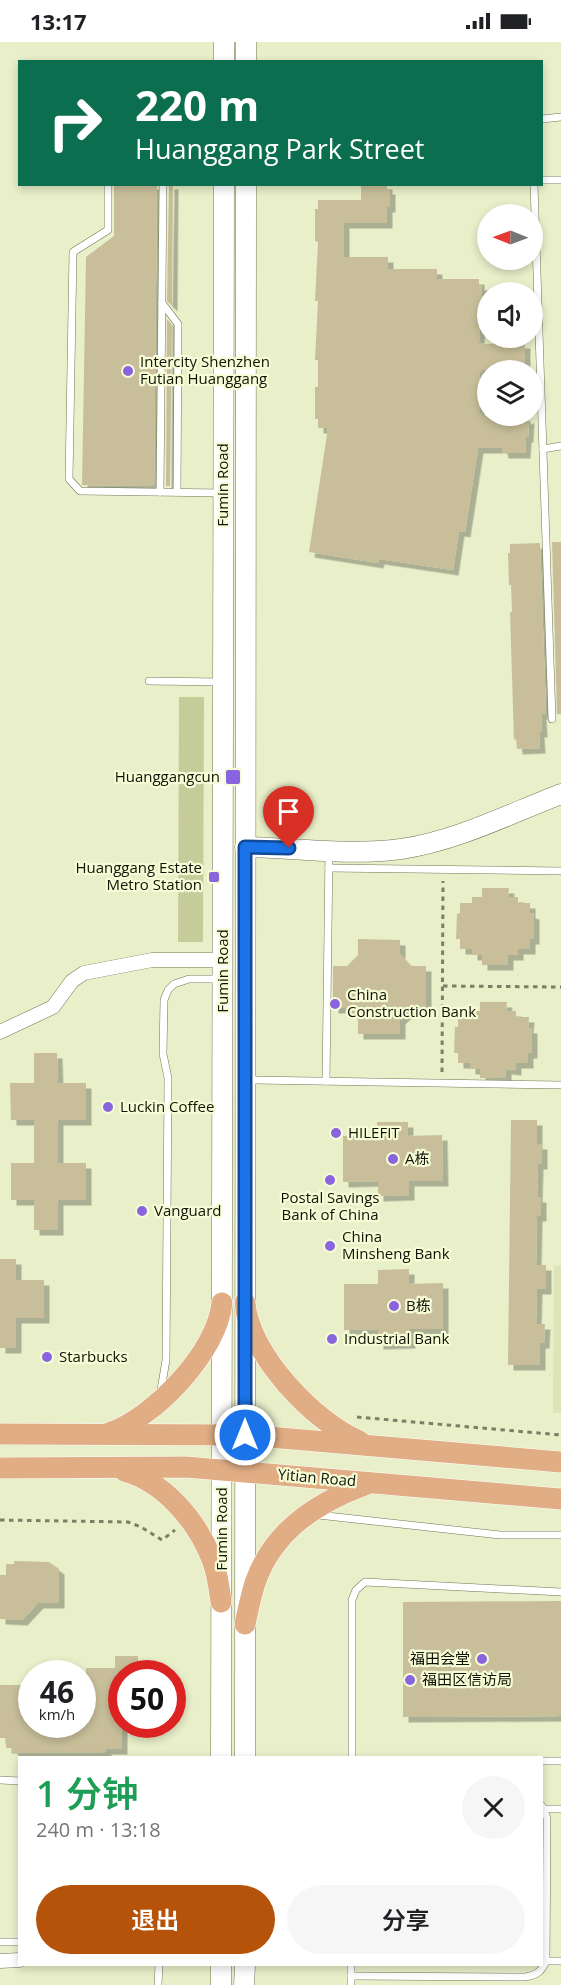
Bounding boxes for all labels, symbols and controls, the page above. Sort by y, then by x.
text: 13:17 [30,6,87,36]
text: 220 m [135,76,259,133]
icon: right [36,84,114,162]
text: Huanggang Park Street [135,130,424,167]
north arrow [477,204,543,270]
map controls [477,204,543,426]
button: sound [477,282,543,348]
place label: Intercity Shenzhen Futian Huanggang [140,351,270,388]
button: layers [477,360,543,426]
marker: Intercity Shenzhen Futian Huanggang [121,364,135,378]
street label: Fumin Road [212,443,232,527]
place label: Huanggangcun [115,766,220,786]
marker: Huanggangcun [224,768,242,786]
pin [263,786,314,848]
icon: arrive [272,795,305,828]
place label: Huanggang Estate Metro Station [75,857,202,894]
marker: Huanggang Estate Metro Station [207,870,221,884]
street label: Fumin Road [212,929,232,1013]
place label: China Construction Bank [347,984,476,1021]
marker: China Construction Bank [328,997,342,1011]
place label: Luckin Coffee [120,1096,214,1116]
marker: Luckin Coffee [101,1100,115,1114]
place label: HILEFIT [348,1122,400,1142]
marker: HILEFIT [329,1126,343,1140]
place label: A栋 [405,1148,430,1168]
marker: A栋 [386,1152,400,1166]
marker: Postal Savings Bank of China [323,1173,337,1187]
place label: Postal Savings Bank of China [281,1187,379,1224]
place label: Vanguard [154,1200,221,1220]
marker: Vanguard [135,1204,149,1218]
place label: China Minsheng Bank [342,1226,450,1263]
marker: China Minsheng Bank [323,1239,337,1253]
place label: B栋 [406,1295,431,1315]
marker: B栋 [387,1299,401,1313]
place label: Industrial Bank [344,1328,449,1348]
marker: Industrial Bank [325,1332,339,1346]
place label: Starbucks [59,1346,128,1366]
marker: Starbucks [40,1350,54,1364]
position arrow [213,1403,277,1467]
street label: Yitian Road [277,1464,357,1490]
street label: Fumin Road [211,1487,231,1571]
place label: 福田会堂 [410,1648,470,1668]
marker: 福田会堂 [475,1652,489,1666]
speed limit sign: 50 [108,1660,186,1738]
place label: 福田区信访局 [422,1669,512,1689]
text: 46 [40,1671,74,1712]
marker: 福田区信访局 [403,1673,417,1687]
text: km/h [39,1704,75,1724]
text: 1 分钟 [36,1769,138,1818]
button: close [462,1776,525,1839]
text: 240 m · 13:18 [36,1816,161,1843]
button: 退出 [36,1885,275,1954]
button: 分享 [287,1885,525,1954]

